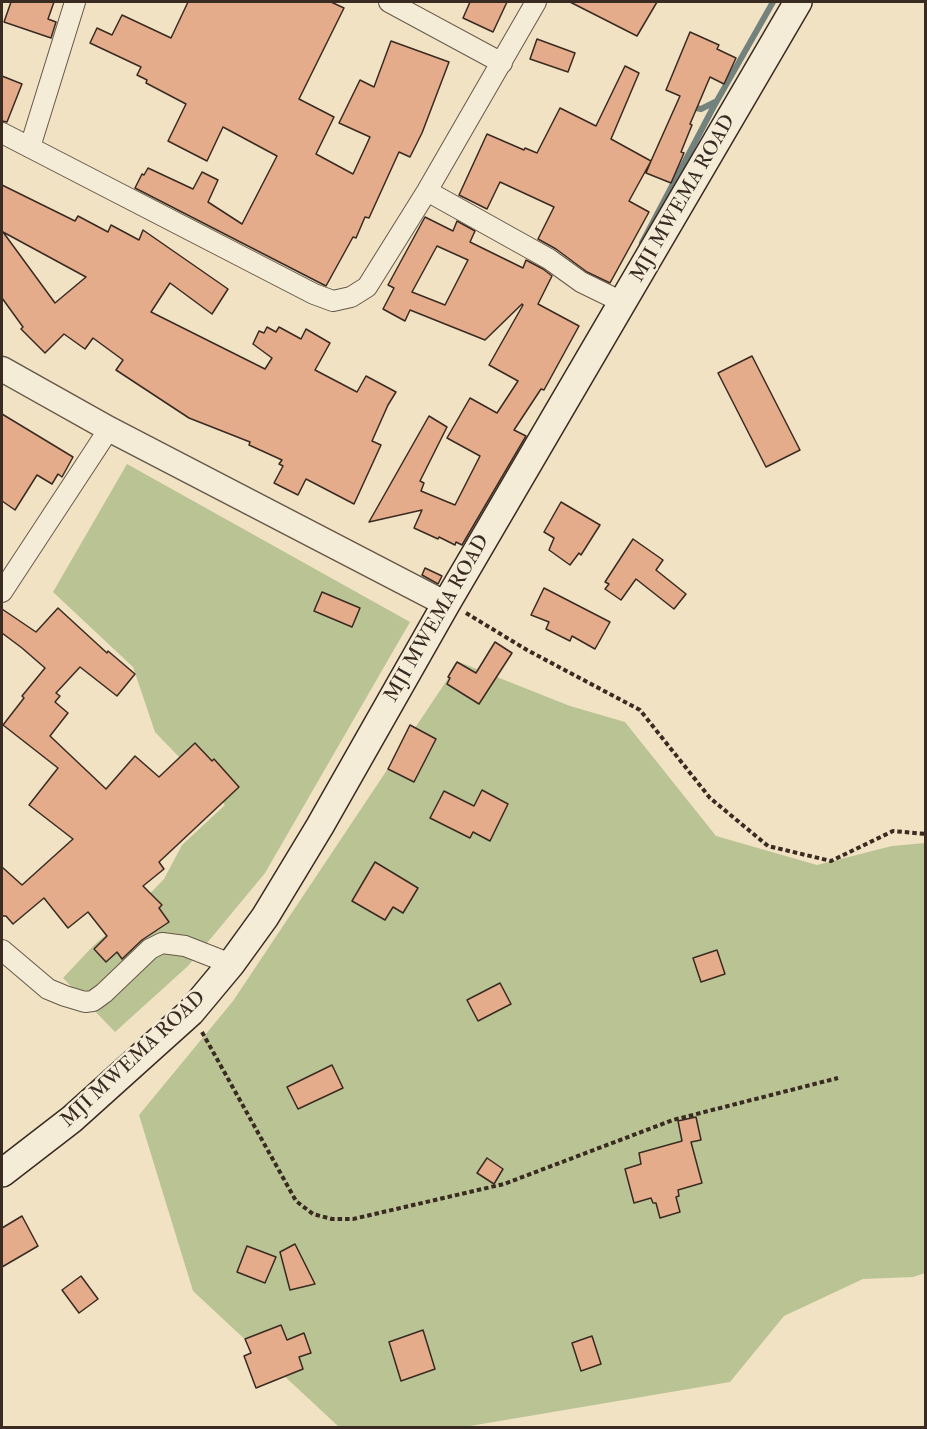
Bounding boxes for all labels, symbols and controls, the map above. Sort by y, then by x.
street label: MJI MWEMA ROAD [626,111,742,287]
street label: MJI MWEMA ROAD [380,531,496,707]
street label: MJI MWEMA ROAD [57,987,211,1133]

